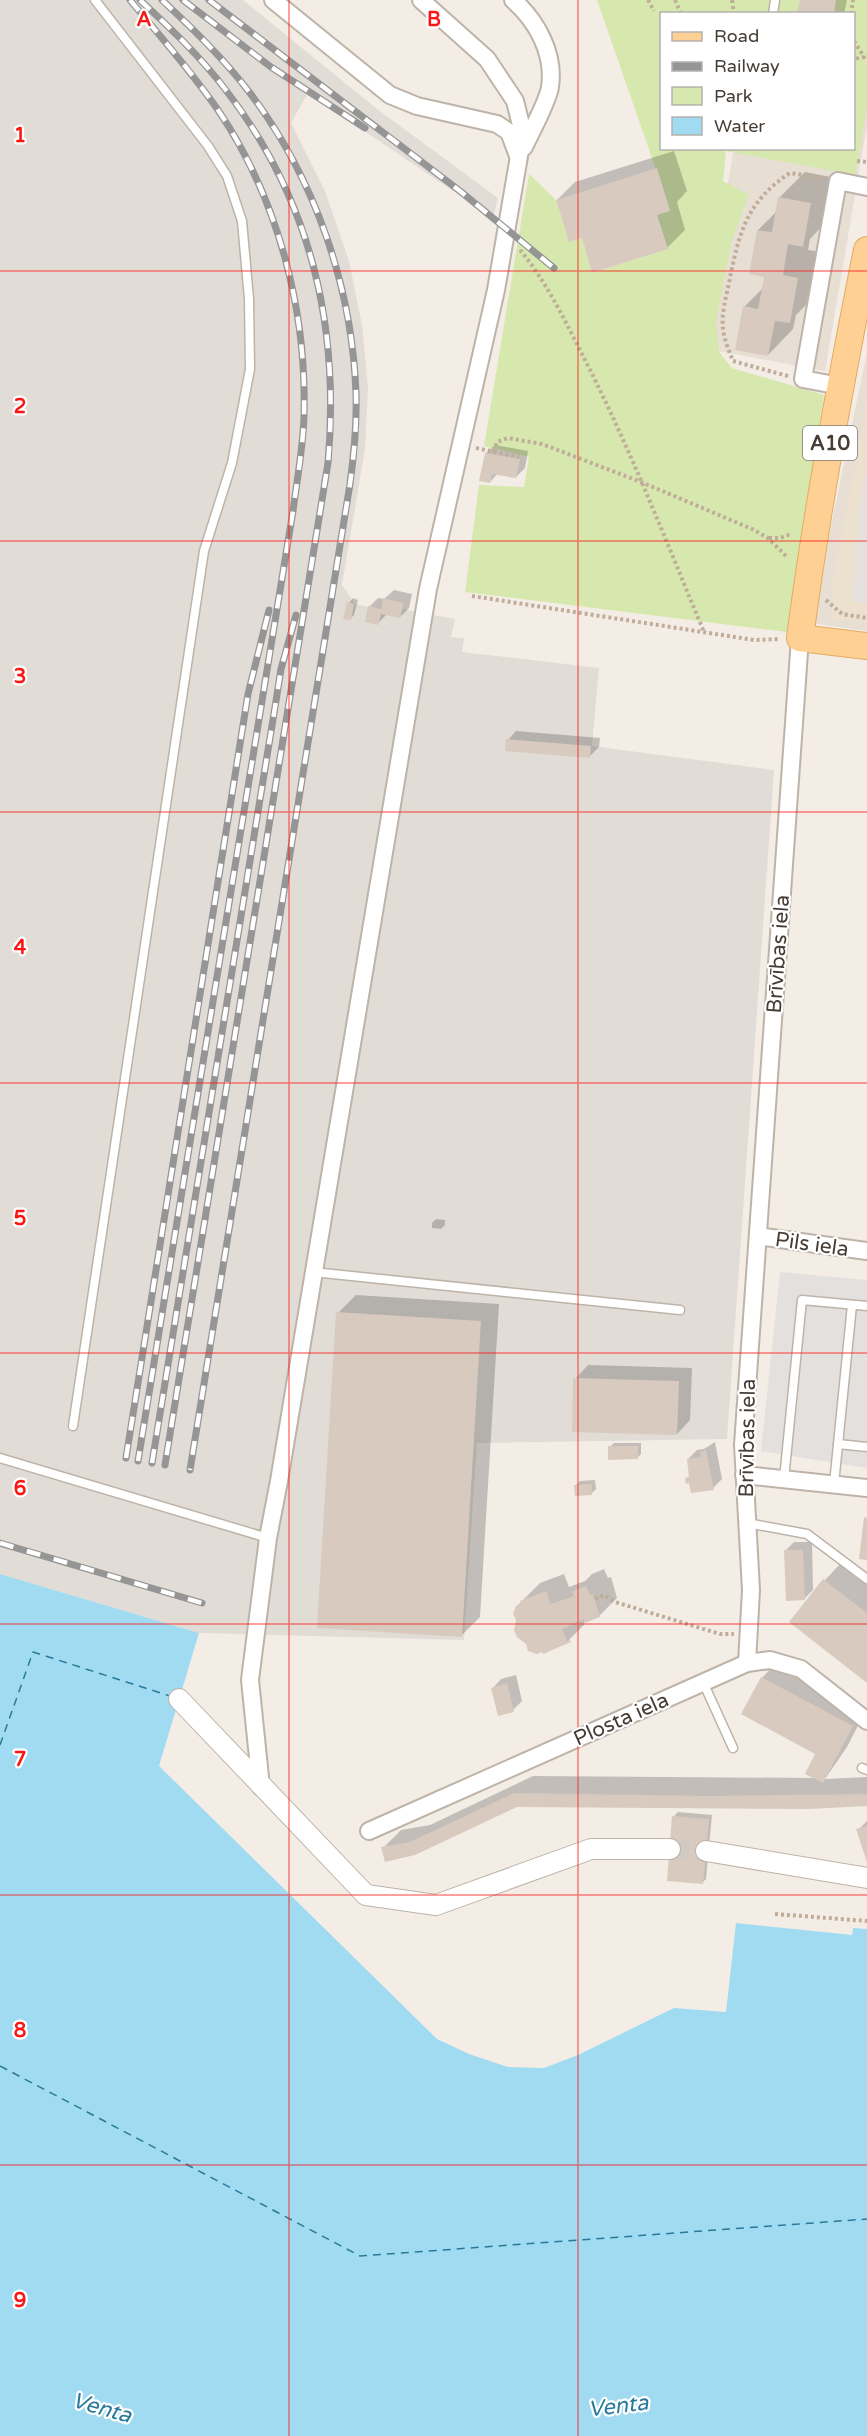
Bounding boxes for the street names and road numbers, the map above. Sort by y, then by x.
road number: A10 [803,426,857,460]
street label: Brīvības iela [762,894,795,1014]
street label: Pils iela [774,1227,850,1262]
street label: Brīvības iela [734,1378,761,1498]
street label: Plosta iela [570,1687,673,1752]

